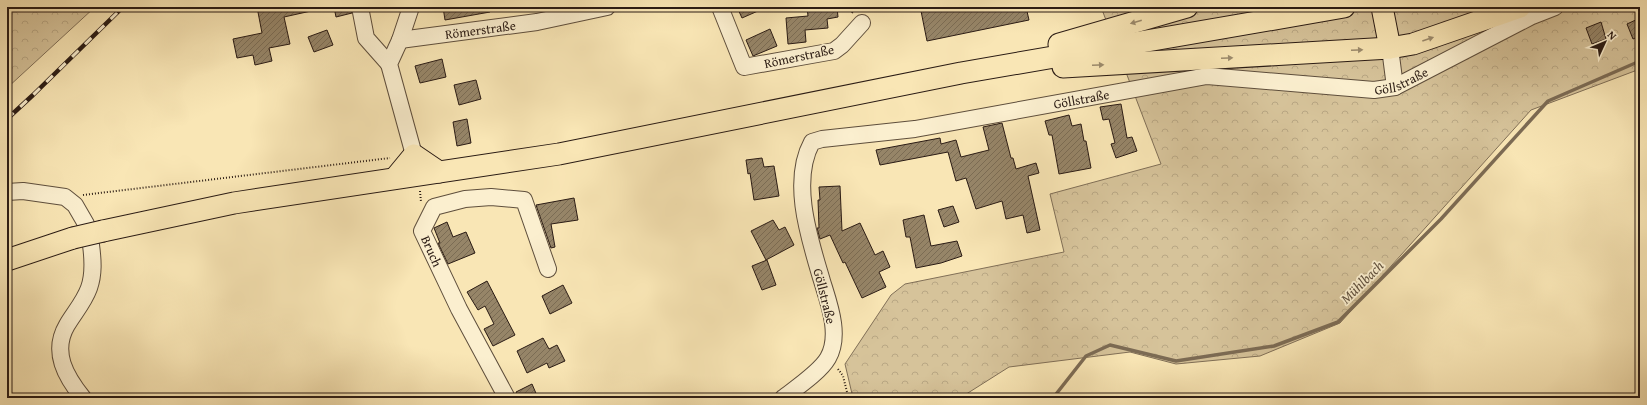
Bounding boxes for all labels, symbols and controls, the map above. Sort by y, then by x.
street label: Römerstraße [444,16,517,44]
one-way arrow [1130,19,1142,25]
north arrow [1585,22,1625,62]
text: N [1604,27,1621,44]
one-way arrow [1422,36,1434,42]
street label: Römerstraße [762,40,836,73]
one-way arrow [1351,47,1364,53]
one-way arrow [1221,54,1233,61]
one-way arrow [1092,62,1105,68]
street label: Göllstraße [1373,63,1431,100]
street label: Göllstraße [1052,85,1111,114]
street label: Bruch [416,232,447,271]
water label: Mühlbach [1336,256,1388,308]
street label: Göllstraße [808,266,841,326]

